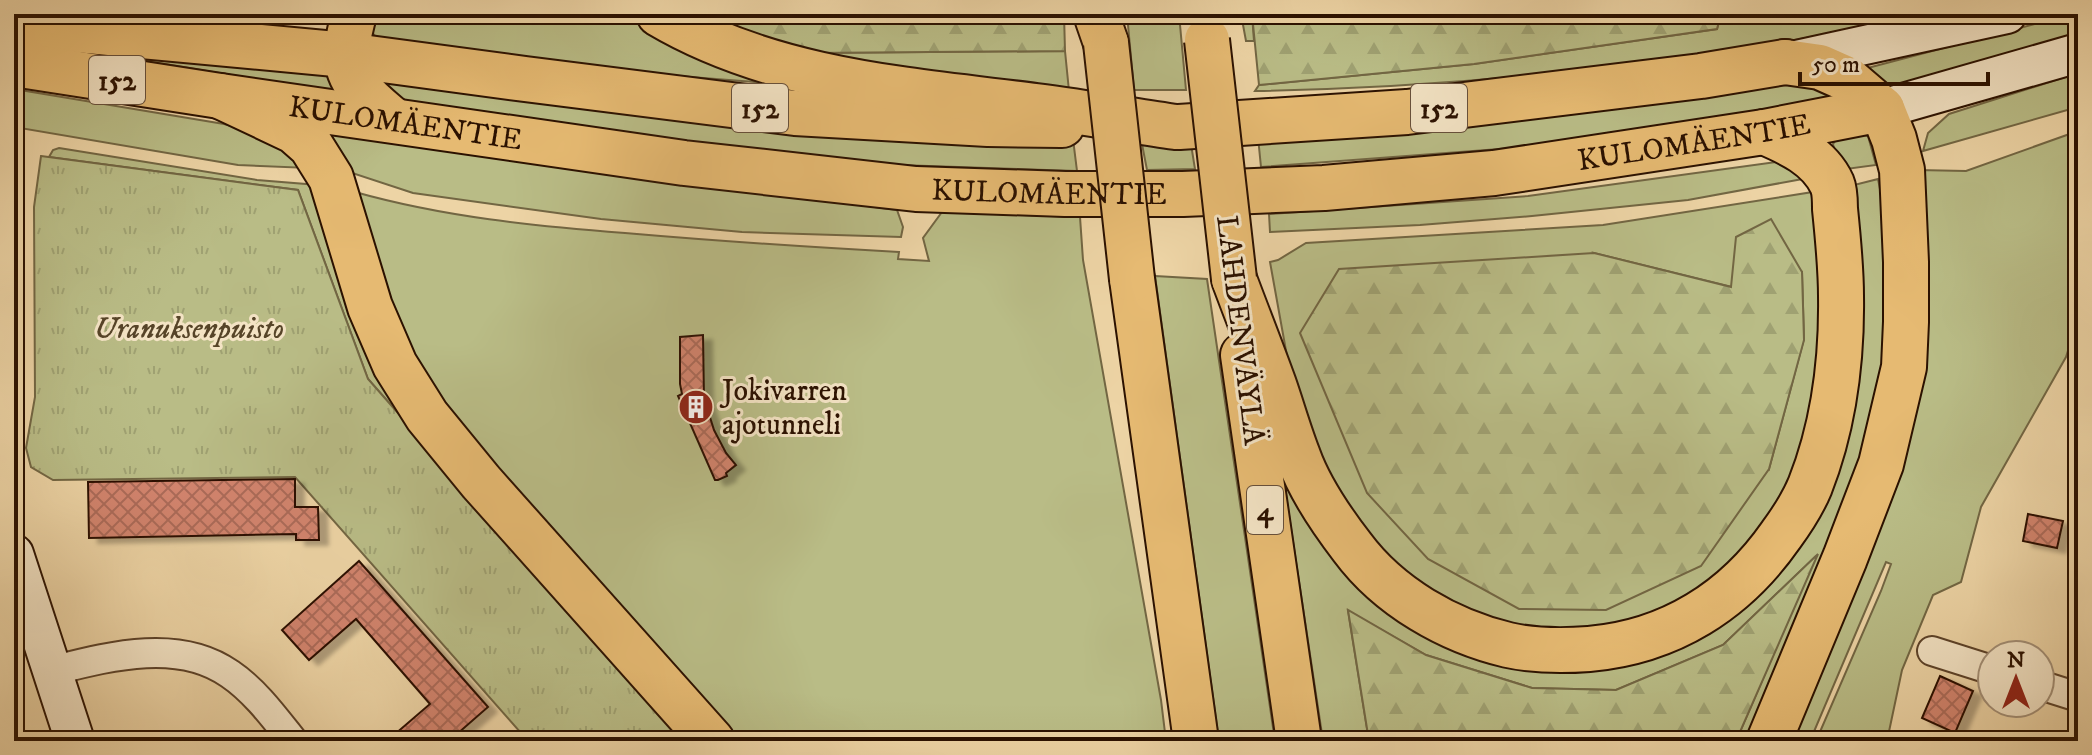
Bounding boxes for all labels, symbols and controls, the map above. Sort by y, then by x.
scale bar [1800,36,1988,86]
text: 50 m [1812,50,1860,80]
road number: 152 [89,56,145,104]
road number: 152 [732,84,788,132]
road number: 152 [1411,84,1467,132]
street label: KULOMÄENTIE [286,89,524,159]
street label: KULOMÄENTIE [1575,106,1814,180]
street label: KULOMÄENTIE [931,173,1167,214]
street label: LAHDENVÄYLÄ [1207,213,1273,448]
park label: Uranuksenpuisto [94,311,284,348]
place label: Jokivarren ajotunneli [719,373,847,444]
building icon: Jokivarren ajotunneli [677,388,715,426]
road number: 4 [1247,486,1283,534]
north arrow [1976,639,2056,719]
text: N [2007,647,2025,674]

